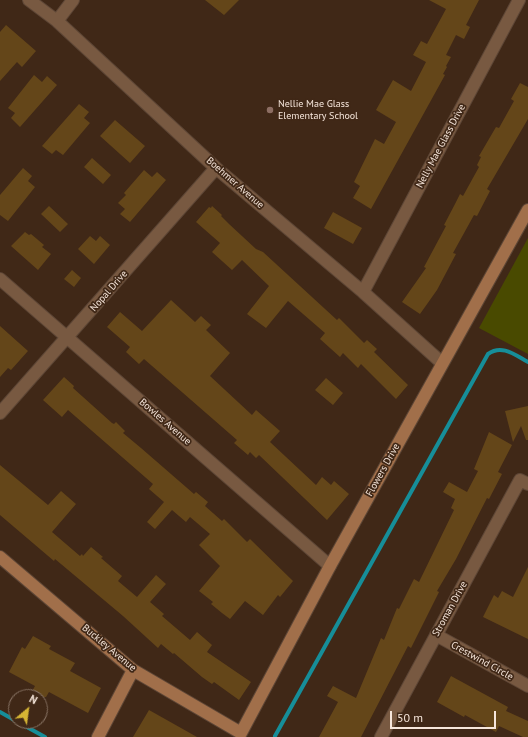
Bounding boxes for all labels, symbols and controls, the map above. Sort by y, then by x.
place label: Nellie Mae Glass Elementary School [278,98,358,122]
street label: Nelly Mae Glass Drive [414,102,468,190]
marker: Nellie Mae Glass Elementary School [265,105,275,115]
street label: Boehmer Avenue [204,155,266,211]
street label: Nopal Drive [88,268,130,314]
street label: Bowles Avenue [137,396,193,448]
street label: Flowers Drive [364,442,402,498]
street label: Stroman Drive [430,579,470,639]
street label: Buckley Avenue [80,622,138,674]
street label: Crestwind Circle [449,639,515,683]
north arrow [8,689,48,729]
text: N [27,691,40,707]
scale bar [392,703,498,729]
text: 50 m [397,710,423,725]

